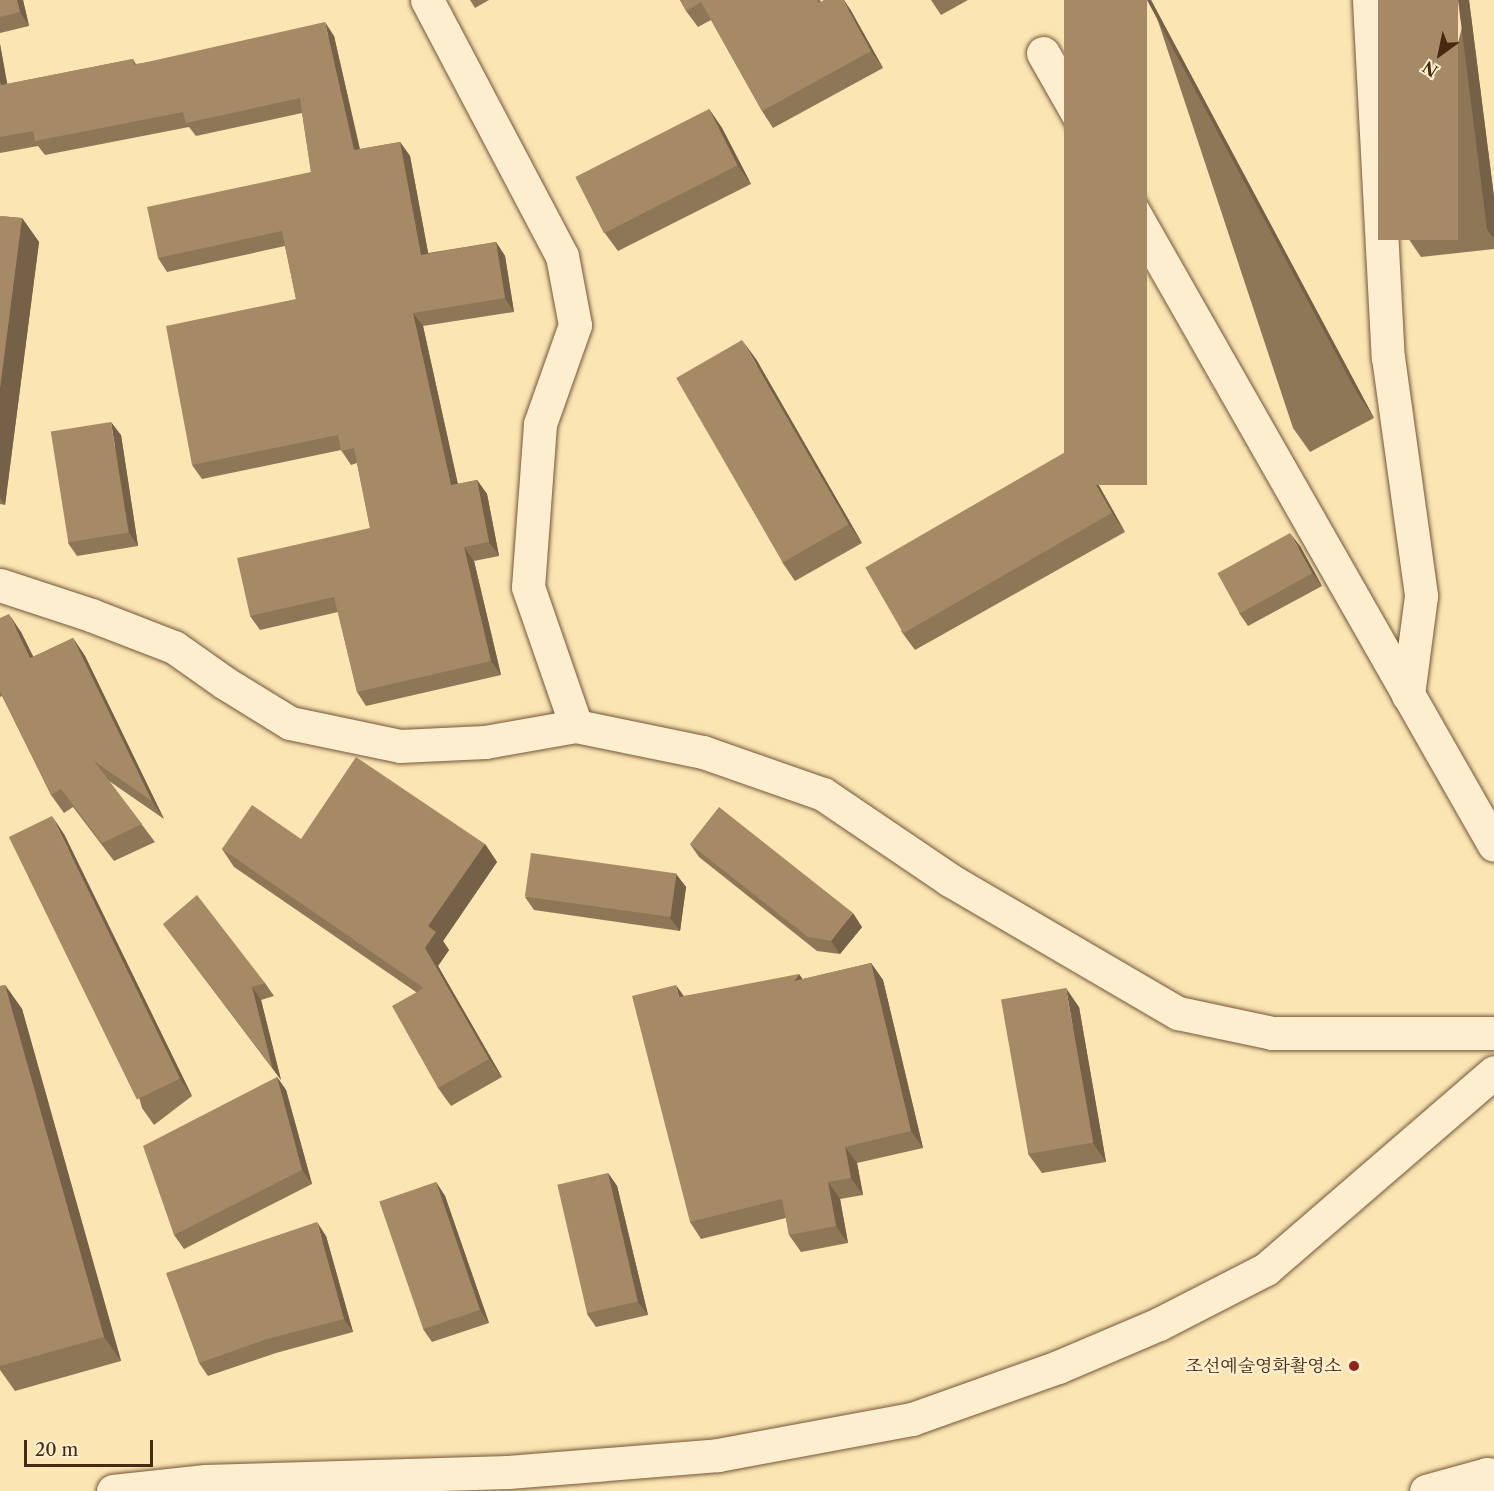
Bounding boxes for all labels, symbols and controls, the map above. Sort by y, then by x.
north arrow [1410,24,1470,84]
text: N [1419,57,1441,81]
place label: 조선예술영화촬영소 [1186,1355,1342,1377]
marker: 조선예술영화촬영소 [1347,1359,1361,1373]
scale bar [27,1428,156,1466]
text: 20 m [35,1439,78,1461]

